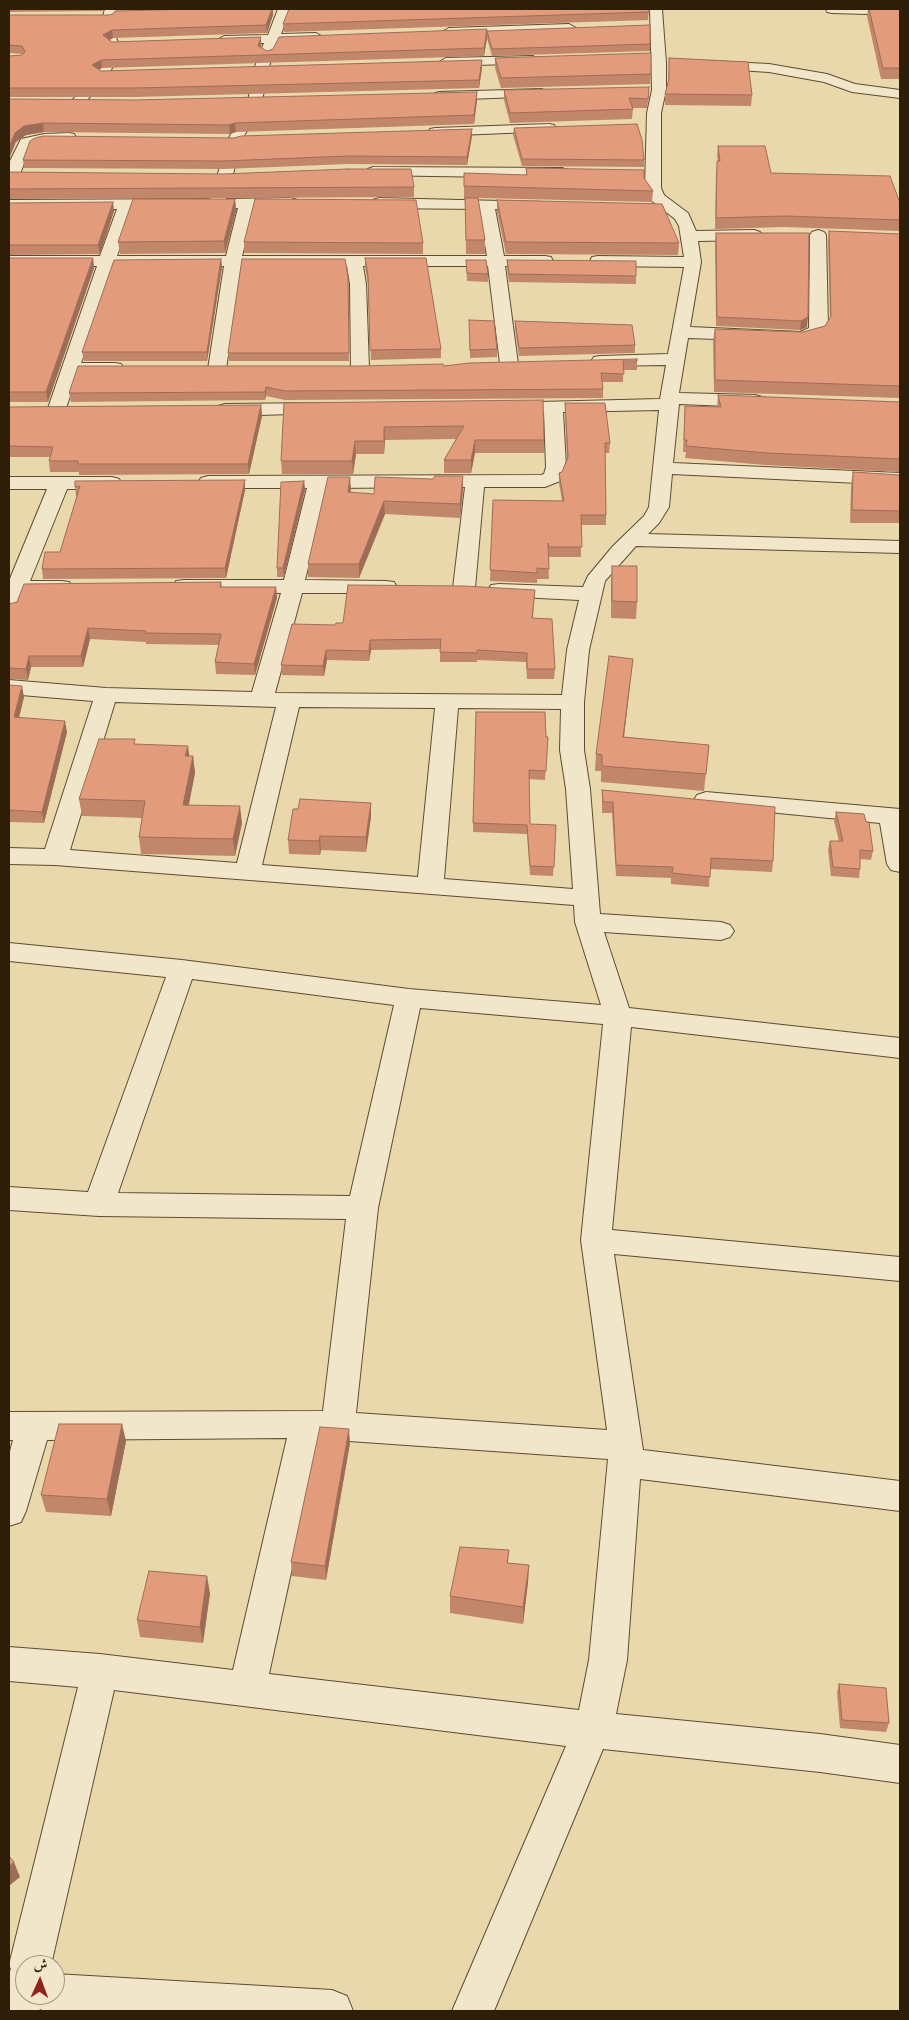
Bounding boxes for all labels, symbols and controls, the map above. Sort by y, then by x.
north arrow [15,1955,65,2005]
text: ش [33,1956,48,1976]

